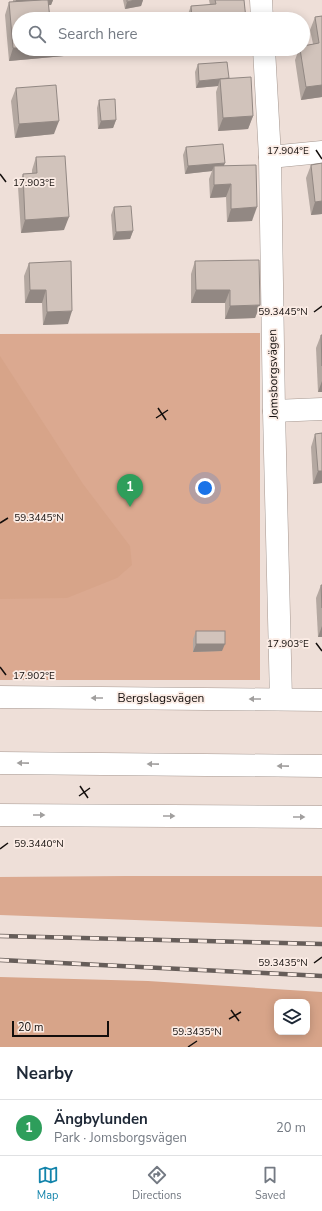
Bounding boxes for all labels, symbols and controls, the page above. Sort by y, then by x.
search box [12,12,310,56]
icon: search [26,23,48,45]
text: Search here [58,24,138,44]
text: 17.904°E [267,144,309,158]
text: 17.903°E [13,176,55,190]
text: 59.3445°N [258,305,308,319]
street label: Jomsborgsvägen [264,329,282,420]
pin: 1 [117,474,143,507]
your location [195,478,215,498]
text: 59.3445°N [14,511,64,525]
text: 17.903°E [267,637,309,651]
text: 17.902°E [13,669,55,683]
street label: Bergslagsvägen [118,690,204,706]
one-way arrow [91,694,103,701]
one-way arrow [248,696,261,702]
one-way arrow [16,760,29,766]
one-way arrow [146,761,159,767]
one-way arrow [277,762,289,769]
one-way arrow [33,812,46,818]
one-way arrow [163,813,176,819]
one-way arrow [293,814,306,820]
text: 59.3440°N [14,837,64,851]
text: 59.3435°N [258,956,308,970]
map controls [274,999,310,1035]
button: layers [274,999,310,1035]
scale bar [12,1019,109,1038]
text: 20 m [18,1020,43,1035]
text: 59.3435°N [172,1025,222,1039]
text: Nearby [16,1062,73,1085]
text: Ängbylunden [54,1109,148,1129]
text: 1 [25,1119,33,1137]
text: 20 m [276,1119,306,1137]
text: Park · Jomsborgsvägen [54,1129,187,1147]
tab: Map [37,1164,59,1203]
tab: Directions [132,1164,182,1203]
tab: Saved [255,1164,285,1203]

